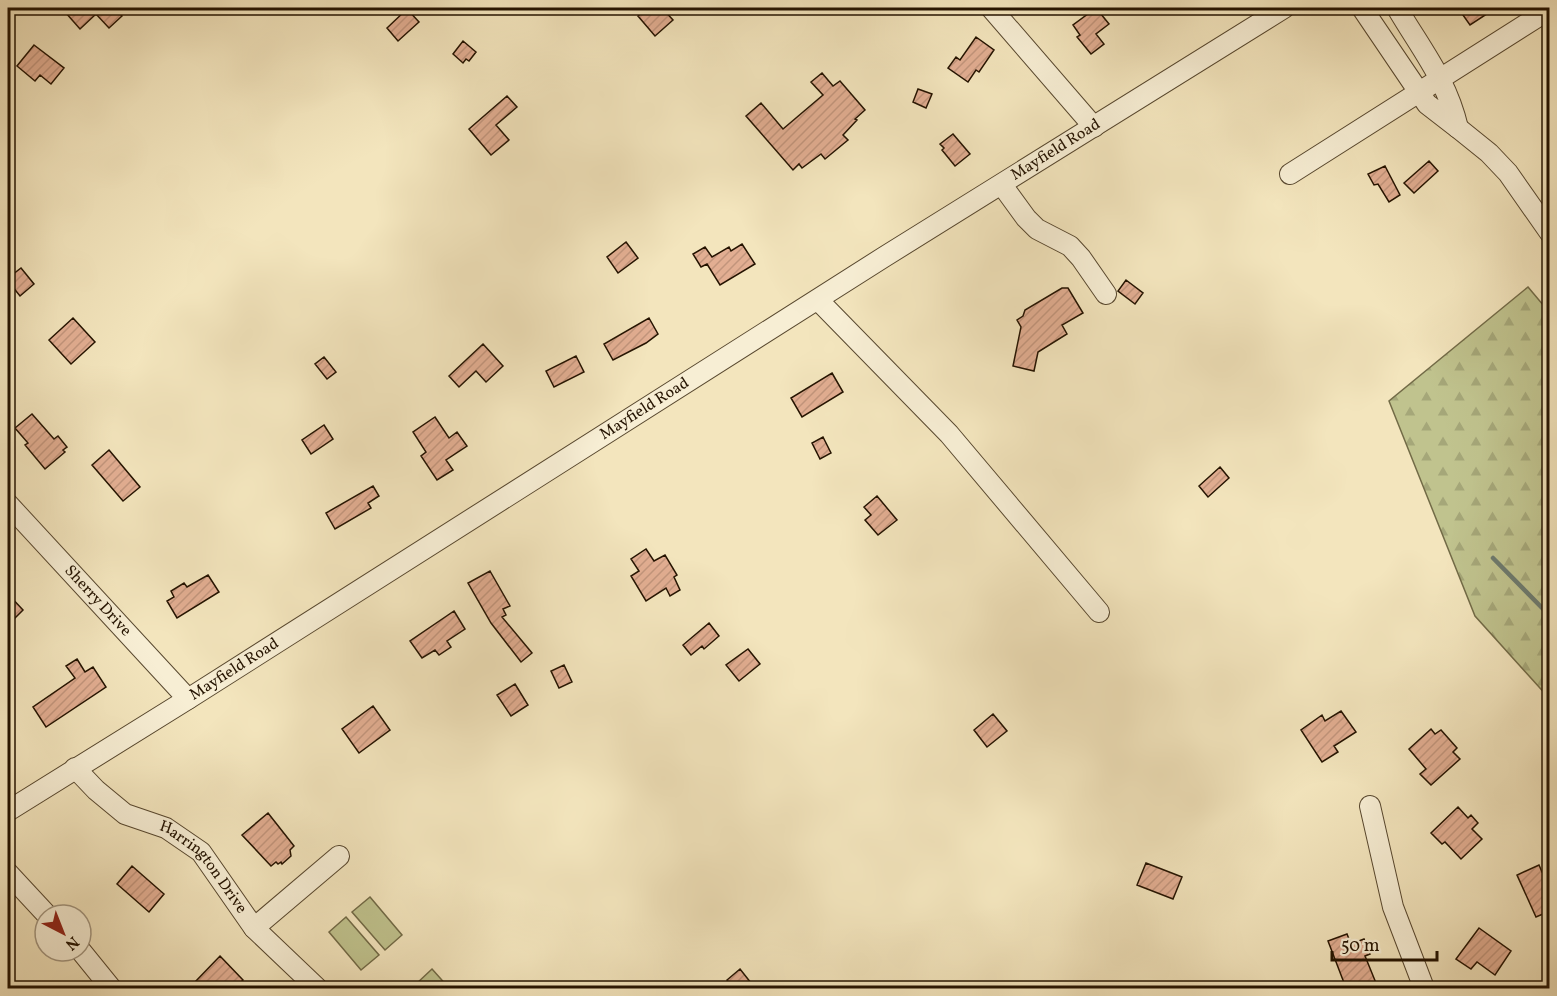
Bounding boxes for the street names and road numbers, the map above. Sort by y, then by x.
street label: Mayfield Road [1007,114,1105,186]
street label: Mayfield Road [596,372,694,446]
street label: Sherry Drive [59,560,136,641]
street label: Mayfield Road [186,633,283,706]
street label: Harrington Drive [156,816,252,918]

